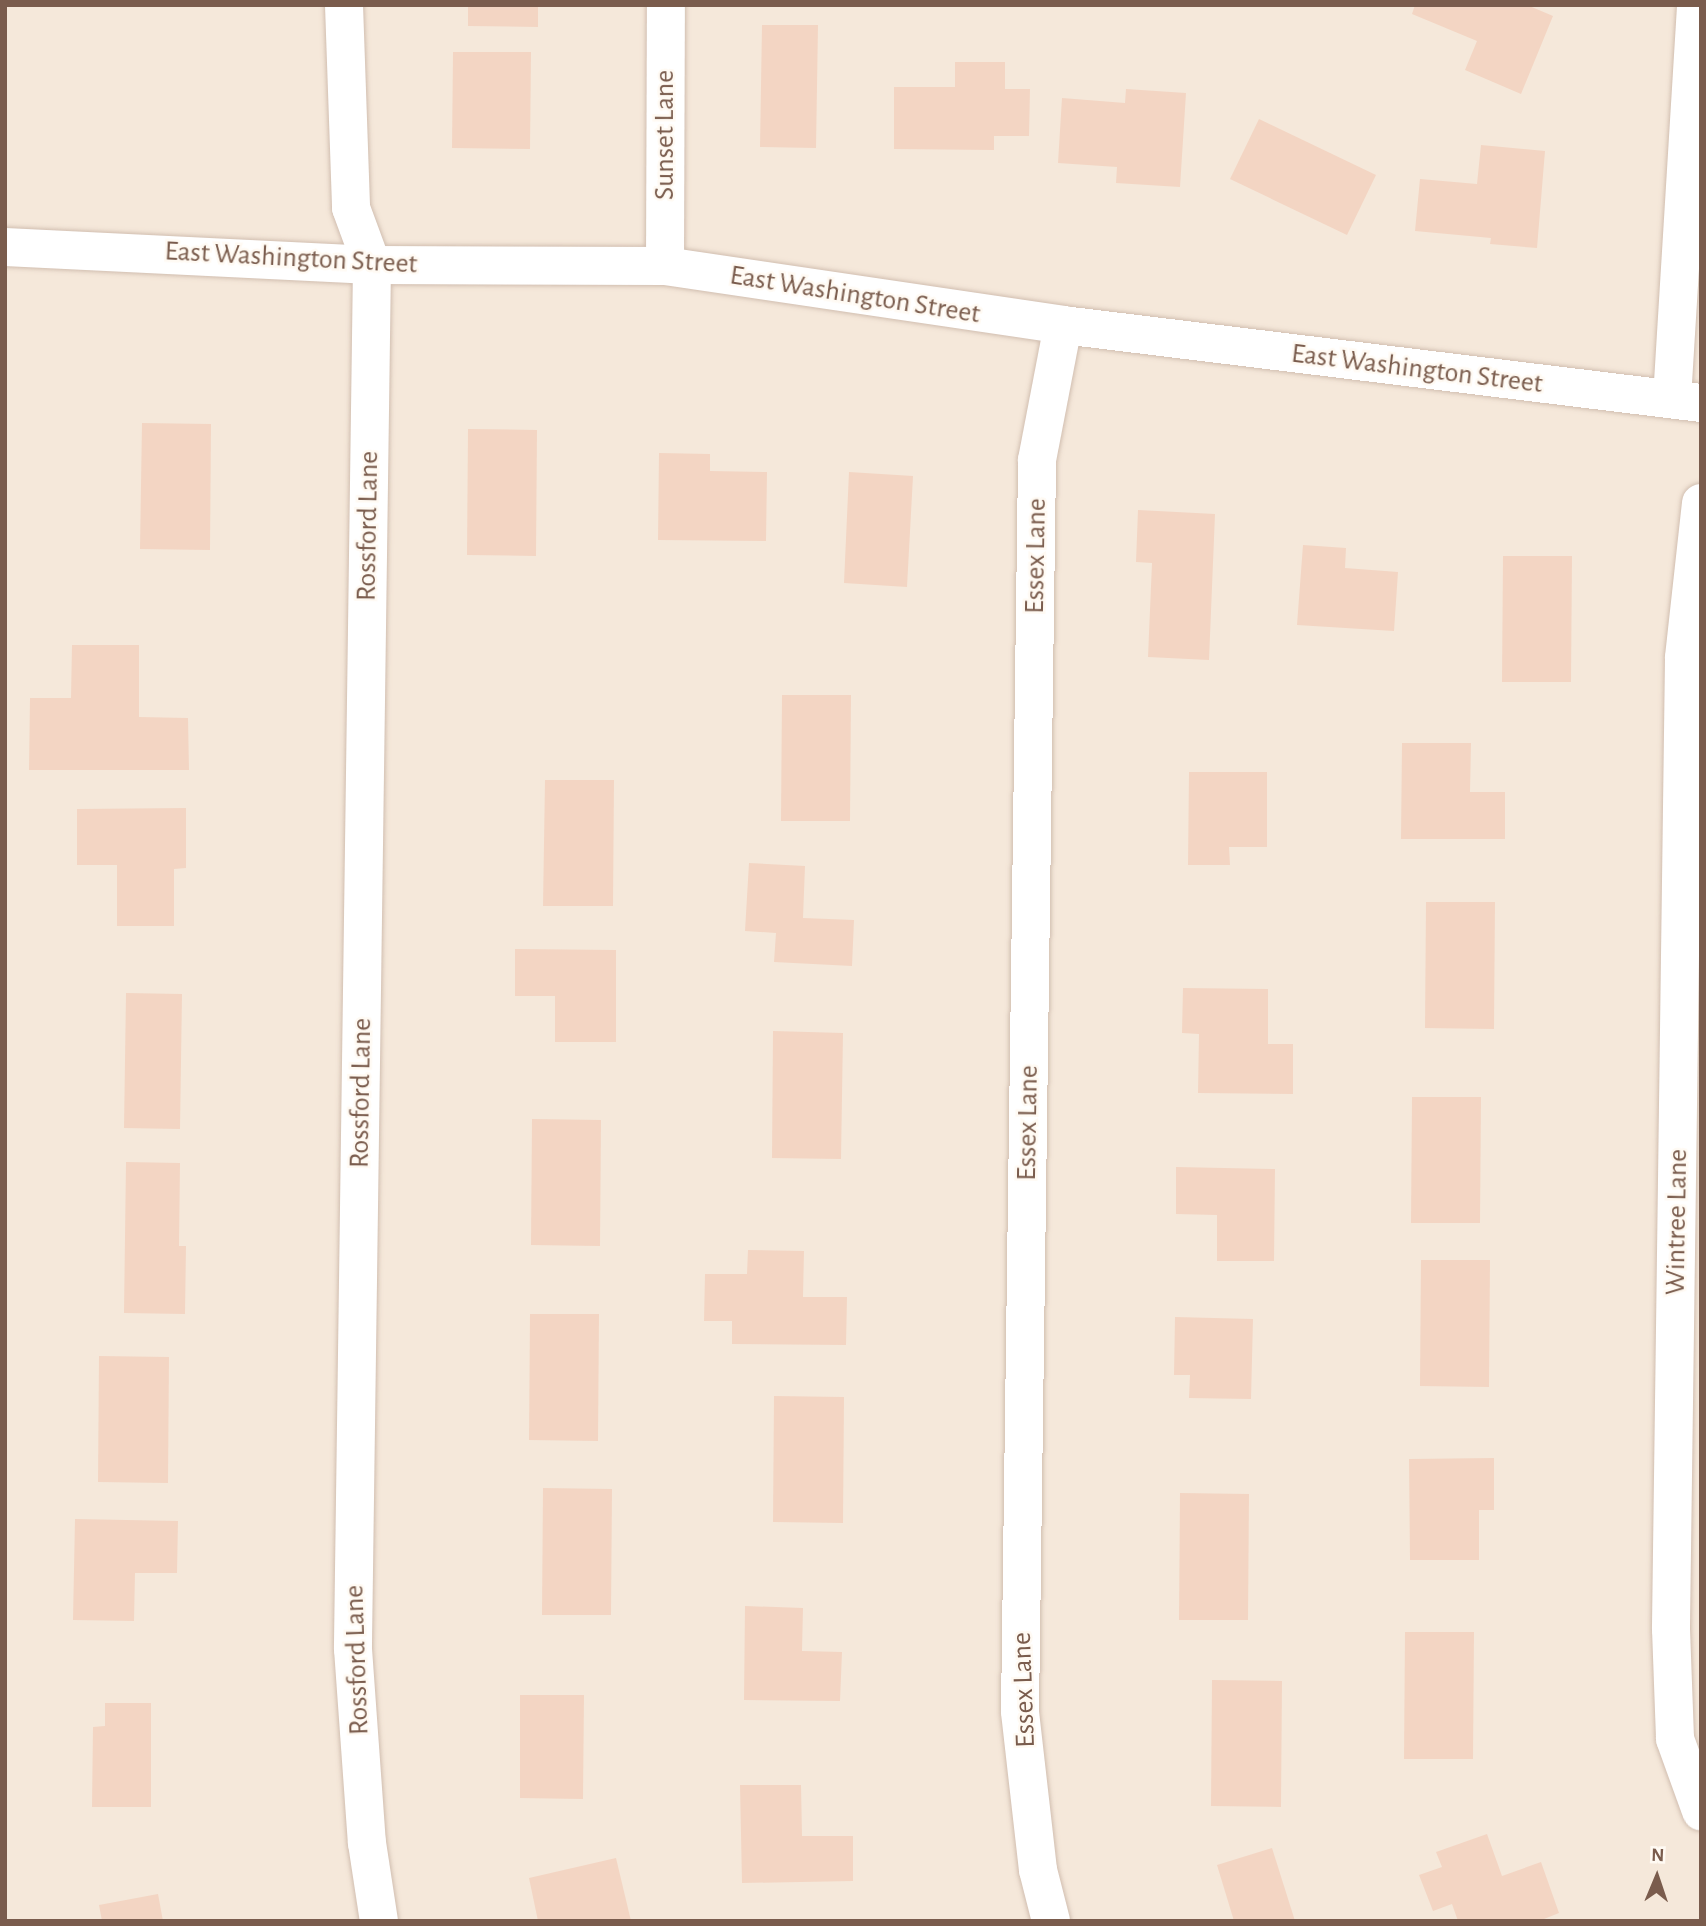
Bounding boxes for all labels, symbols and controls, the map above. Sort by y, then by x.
street label: Sunset Lane [648,70,682,200]
street label: East Washington Street [164,235,418,281]
street label: East Washington Street [727,259,983,331]
street label: East Washington Street [1289,337,1545,401]
street label: Rossford Lane [350,451,386,601]
street label: Essex Lane [1018,498,1054,614]
street label: Rossford Lane [343,1018,379,1168]
street label: Essex Lane [1010,1065,1046,1181]
street label: Wintree Lane [1659,1149,1695,1295]
street label: Rossford Lane [338,1584,376,1736]
street label: Essex Lane [1005,1632,1043,1748]
north arrow [1622,1842,1692,1912]
text: N [1651,1846,1665,1865]

